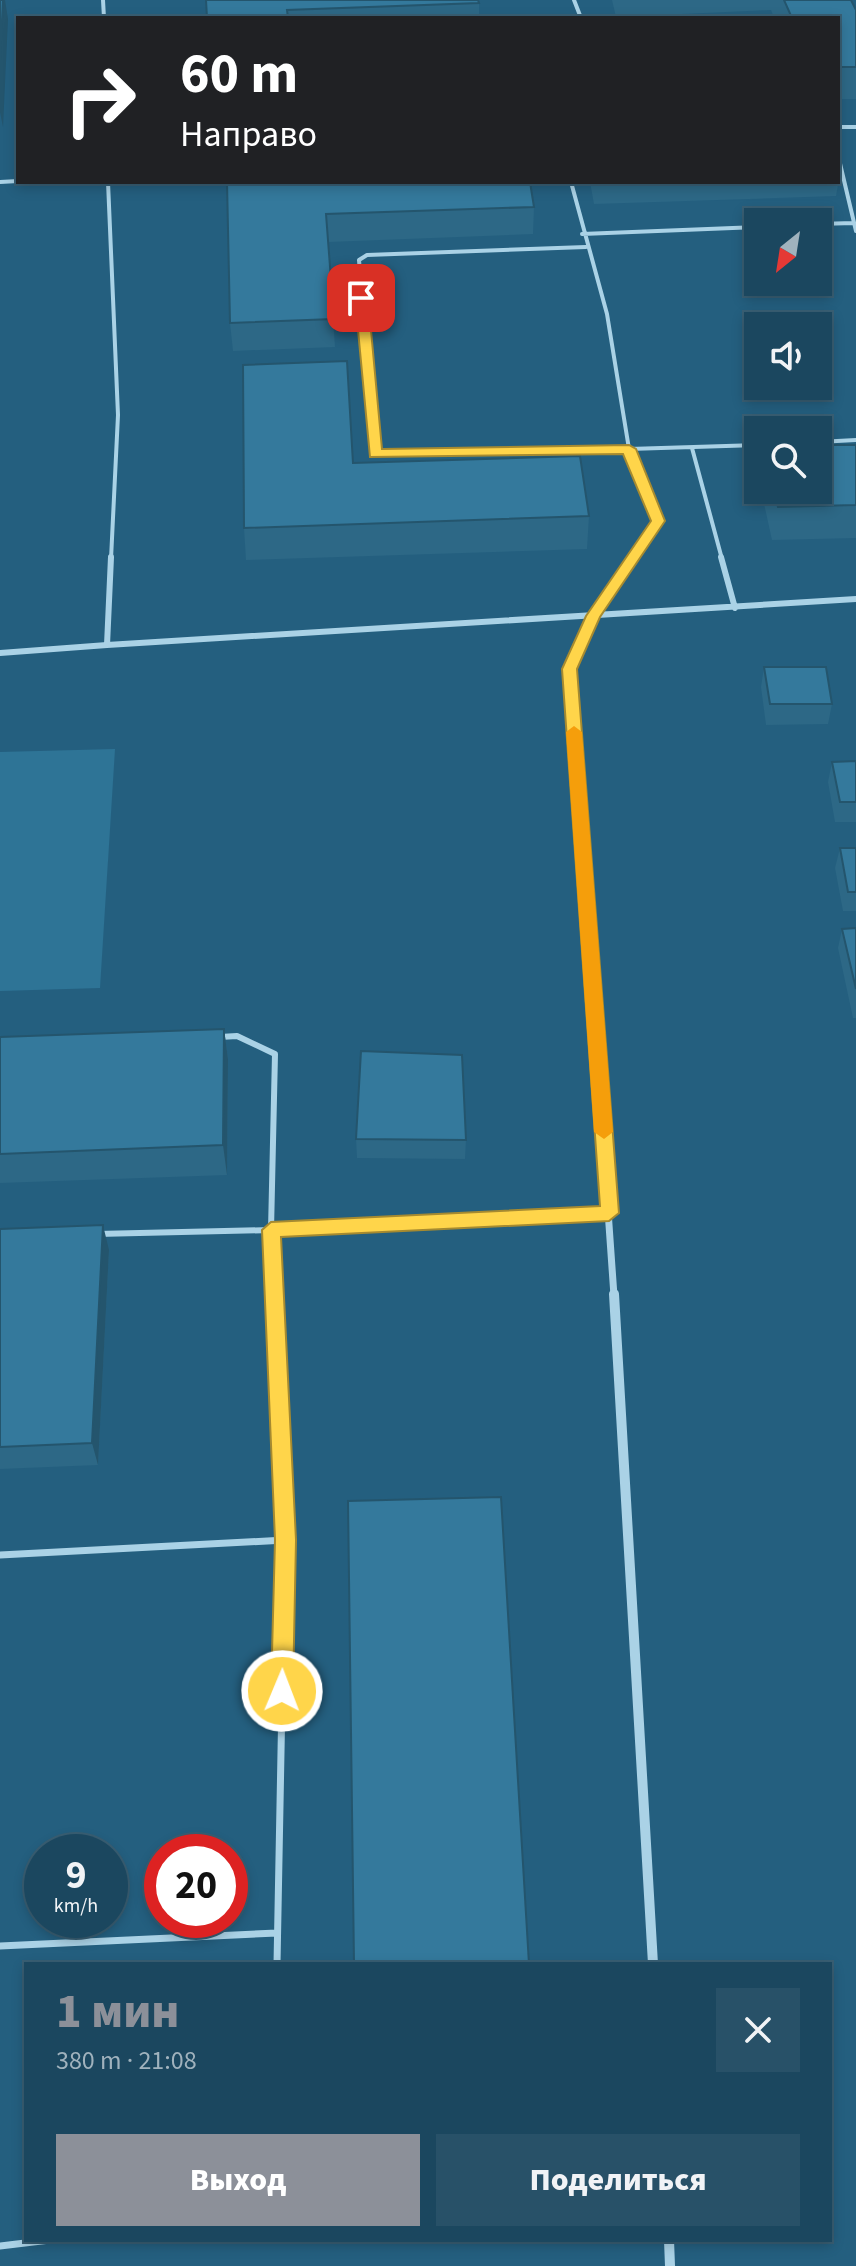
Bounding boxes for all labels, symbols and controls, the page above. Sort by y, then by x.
text: 60 m [180,35,298,114]
icon: right [48,48,152,152]
text: Направо [180,109,317,160]
north arrow [744,208,832,296]
map controls [744,208,832,504]
pin [327,264,395,332]
icon: arrive [339,276,383,320]
button: sound [744,312,832,400]
button: search [744,416,832,504]
position arrow [240,1649,324,1733]
speed limit sign: 20 [144,1834,248,1938]
text: 9 [65,1847,87,1904]
text: km/h [54,1892,98,1920]
text: 1 мин [56,1978,179,2046]
button: close [716,1988,800,2072]
text: 380 m · 21:08 [56,2042,197,2079]
button: Выход [56,2134,420,2226]
button: Поделиться [436,2134,800,2226]

